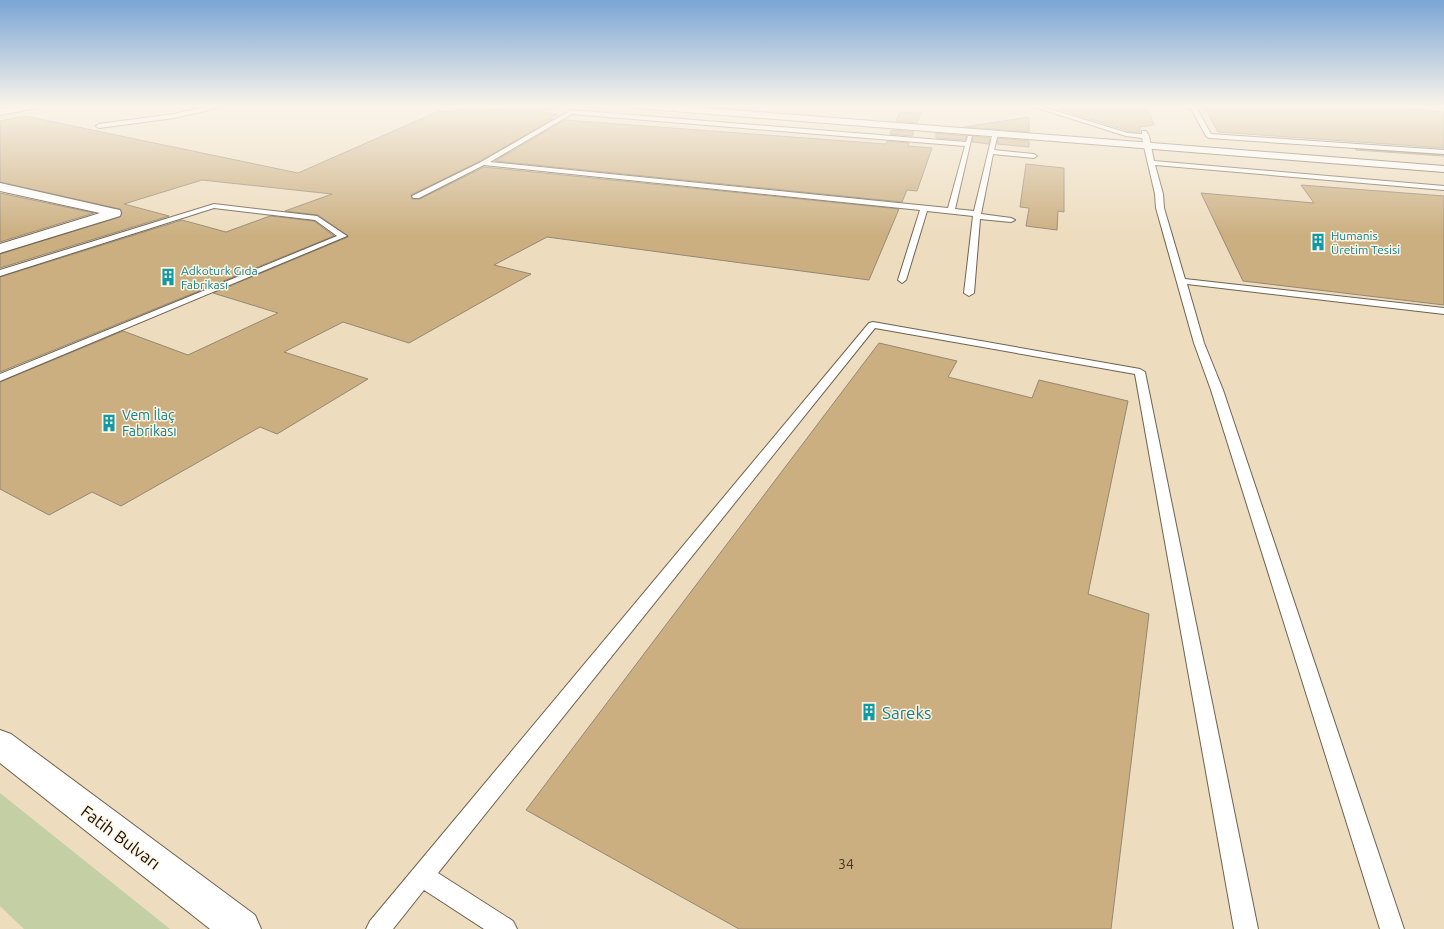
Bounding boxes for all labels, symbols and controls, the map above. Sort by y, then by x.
place label: Humanis Üretim Tesisi [1331,229,1400,256]
building icon: Humanis Üretim Tesisi [1308,232,1328,252]
place label: Adkoturk Gıda Fabrikası [181,264,258,291]
building icon: Adkoturk Gıda Fabrikası [158,267,178,287]
place label: Vem İlaç Fabrikası [122,407,177,439]
building icon: Vem İlaç Fabrikası [99,413,119,433]
building icon: Sareks [859,702,879,722]
place label: Sareks [882,703,931,722]
street label: Fatih Bulvarı [78,801,164,873]
house number: 34 [838,856,854,872]

